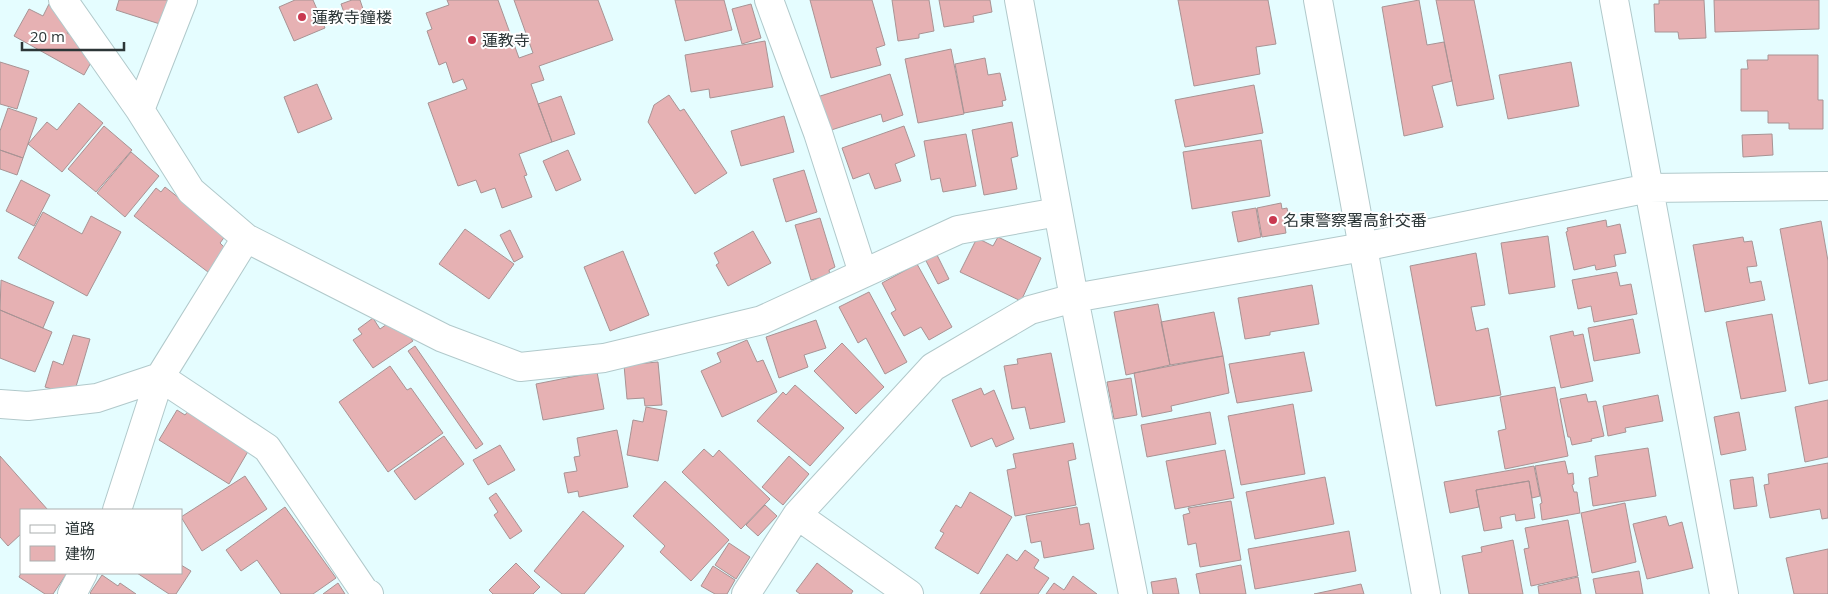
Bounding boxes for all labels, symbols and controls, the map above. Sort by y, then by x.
place label: 蓮教寺鐘楼 [312,6,392,28]
marker: 蓮教寺鐘楼 [296,11,308,23]
scale bar [22,20,125,52]
text: 20 m [30,26,65,46]
place label: 蓮教寺 [482,29,530,51]
marker: 蓮教寺 [466,34,478,46]
place label: 名東警察署高針交番 [1283,209,1427,231]
marker: 名東警察署高針交番 [1267,214,1279,226]
legend [20,509,182,574]
text: 道路 [65,518,95,538]
text: 建物 [65,543,95,563]

